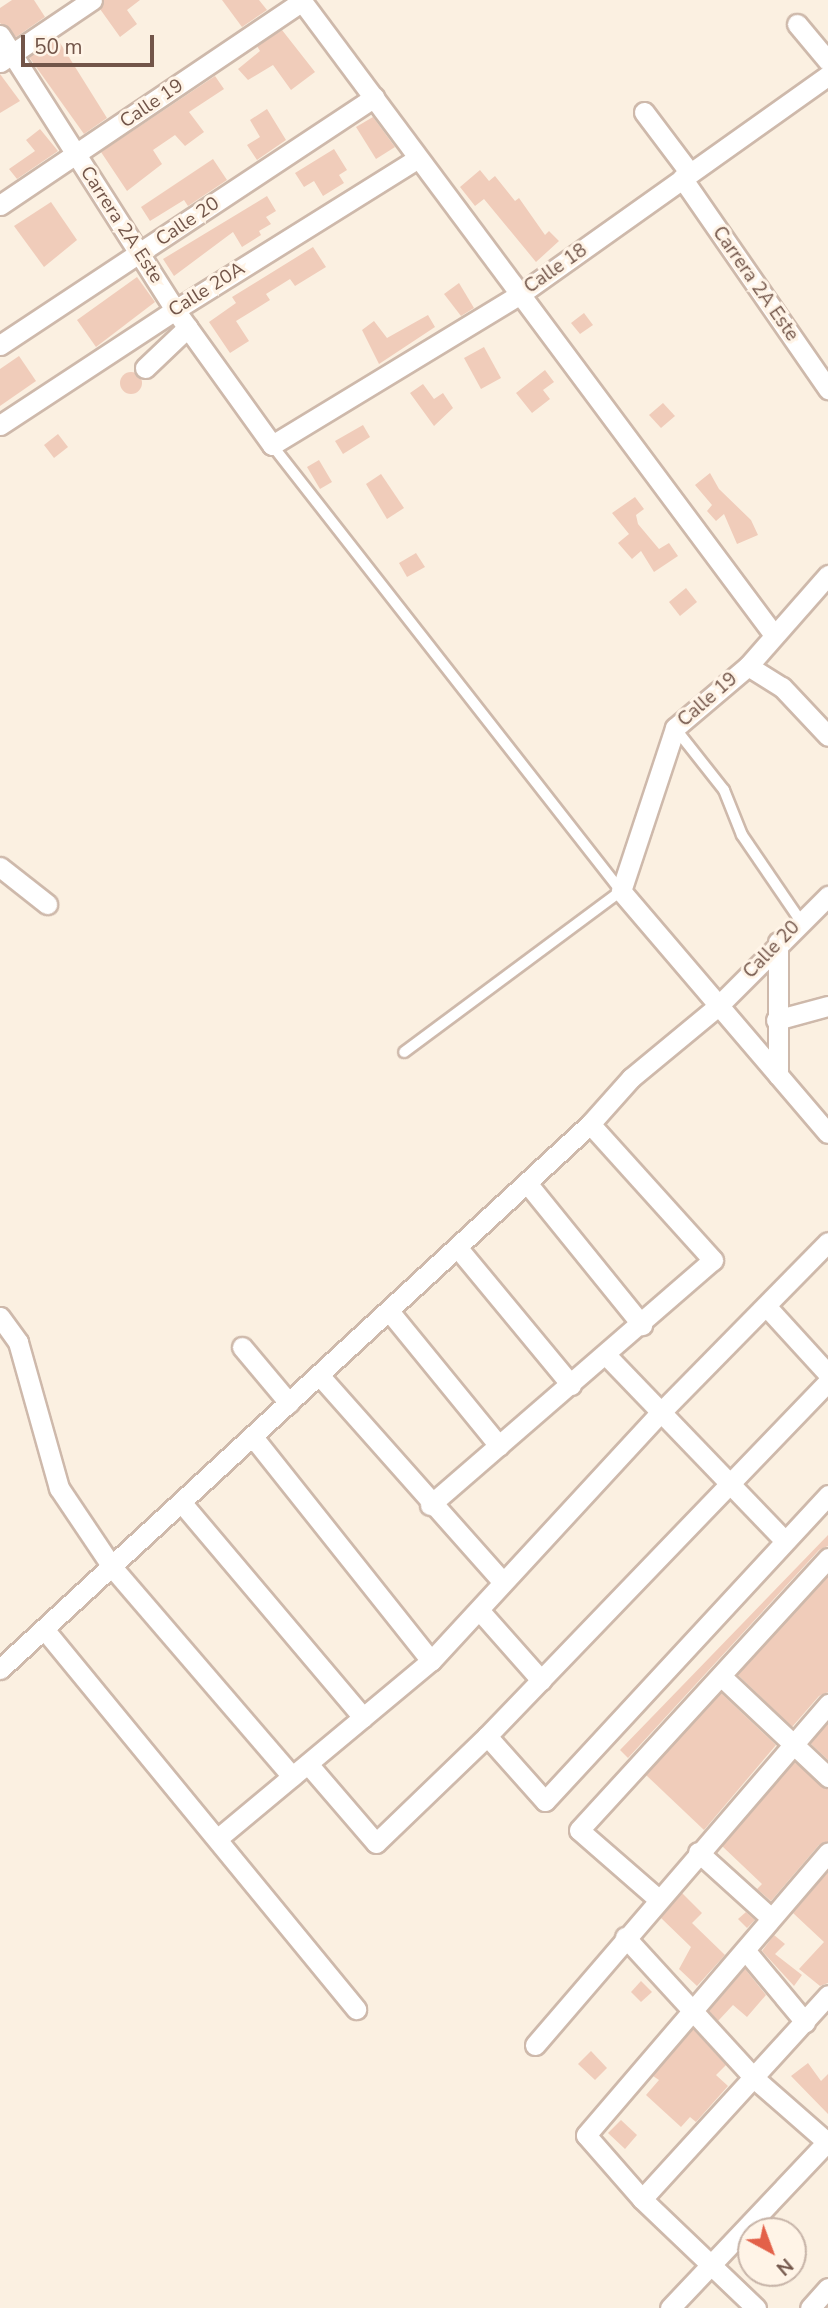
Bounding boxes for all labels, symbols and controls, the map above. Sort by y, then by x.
scale bar [24,21,158,65]
text: 50 m [34,33,83,61]
street label: Calle 19 [116,75,188,133]
street label: Carrera 2A Este [75,162,167,288]
street label: Calle 20 [152,193,224,251]
street label: Carrera 2A Este [707,222,803,346]
street label: Calle 18 [520,239,592,299]
street label: Calle 20A [165,258,249,322]
street label: Calle 19 [674,668,742,732]
street label: Calle 20 [739,916,805,984]
north arrow [737,2217,807,2287]
text: N [771,2252,798,2281]

